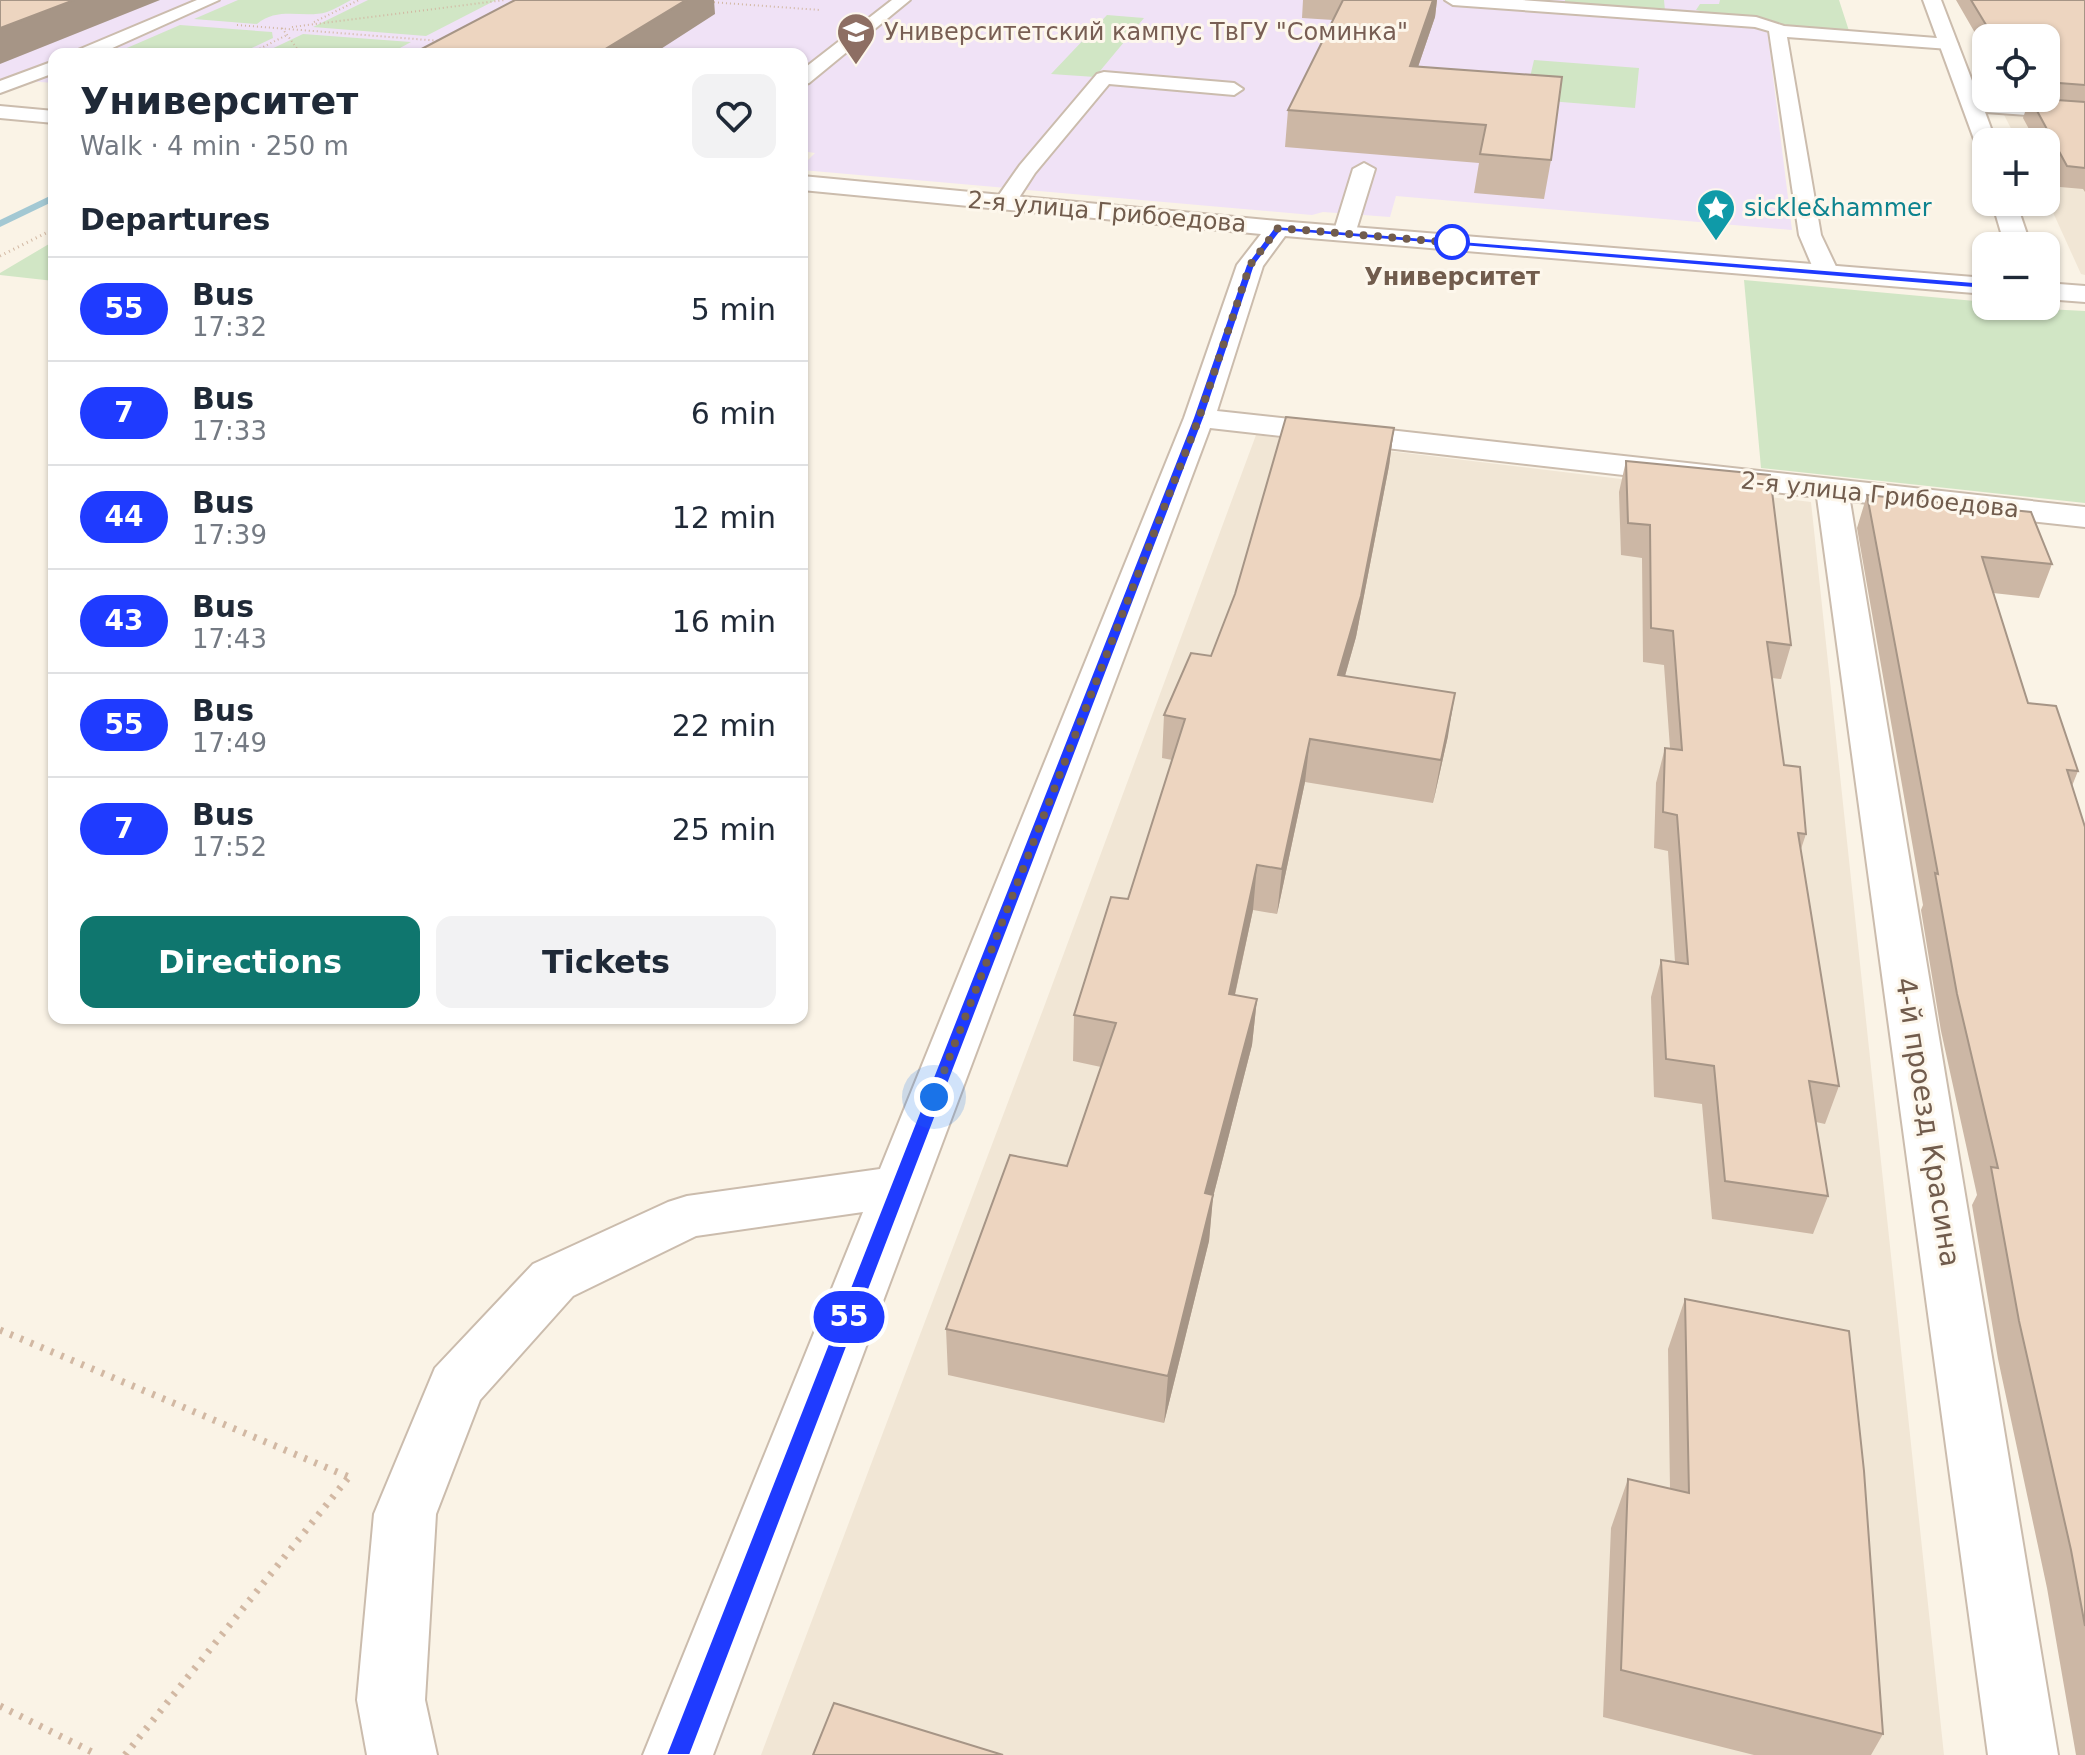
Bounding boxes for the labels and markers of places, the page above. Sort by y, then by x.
school or university icon: Университетский кампус ТвГУ "Соминка" [835,11,877,66]
place label: Университетский кампус ТвГУ "Соминка" [884,18,1408,46]
place icon: sickle&hammer [1695,187,1737,242]
place label: sickle&hammer [1744,194,1932,222]
marker: Университет [1435,225,1469,259]
place label: Университет [1364,263,1540,291]

